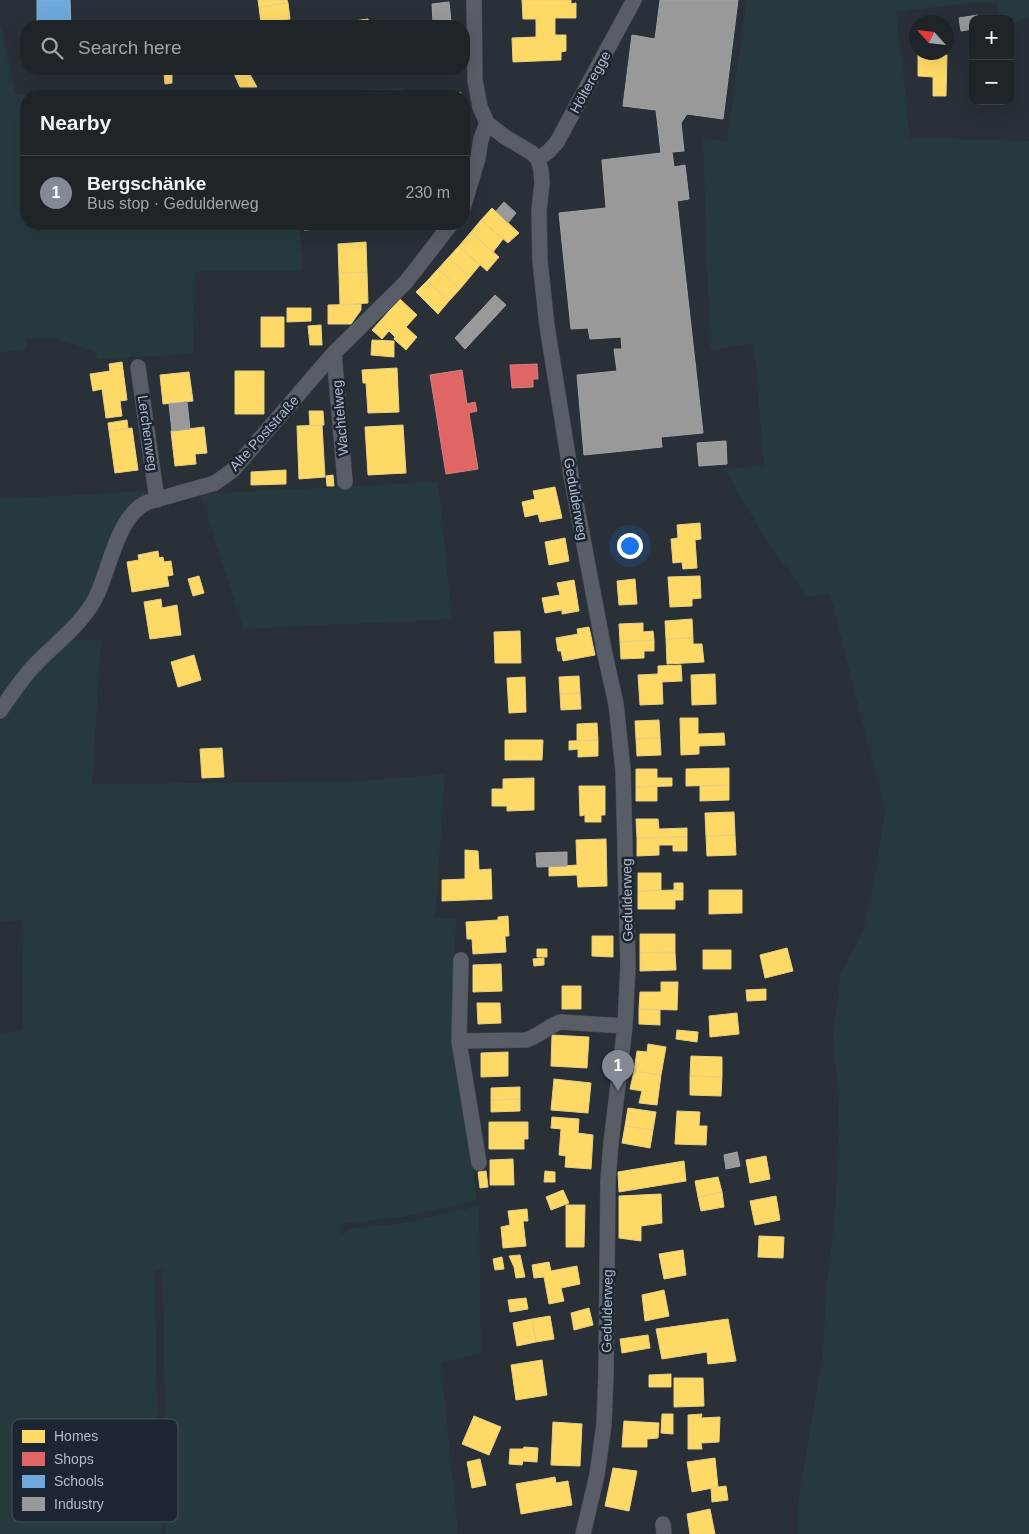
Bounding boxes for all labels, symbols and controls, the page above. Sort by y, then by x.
north arrow [909,15,954,60]
map controls [969,15,1014,105]
button: + [969,15,1014,60]
search box [20,20,470,75]
icon: search [38,34,66,62]
text: Search here [78,37,182,58]
street label: Hölteregge [566,48,614,116]
button: − [969,60,1014,105]
text: Nearby [40,111,111,134]
text: Bergschänke [87,173,206,194]
text: 1 [52,184,60,201]
text: 230 m [406,184,450,201]
text: Bus stop · Gedulderweg [87,195,259,212]
street label: Wachtelweg [329,380,351,456]
street label: Alte Poststraße [226,392,302,474]
street label: Lerchenweg [135,394,161,472]
street label: Gedulderweg [561,457,591,541]
your location [617,533,643,559]
street label: Gedulderweg [618,858,636,942]
pin: 1 [602,1050,634,1091]
street label: Gedulderweg [598,1269,616,1353]
legend [12,1419,178,1522]
text: Homes [54,1428,98,1444]
text: Shops [54,1451,94,1467]
text: Schools [54,1473,104,1489]
text: Industry [54,1496,104,1512]

